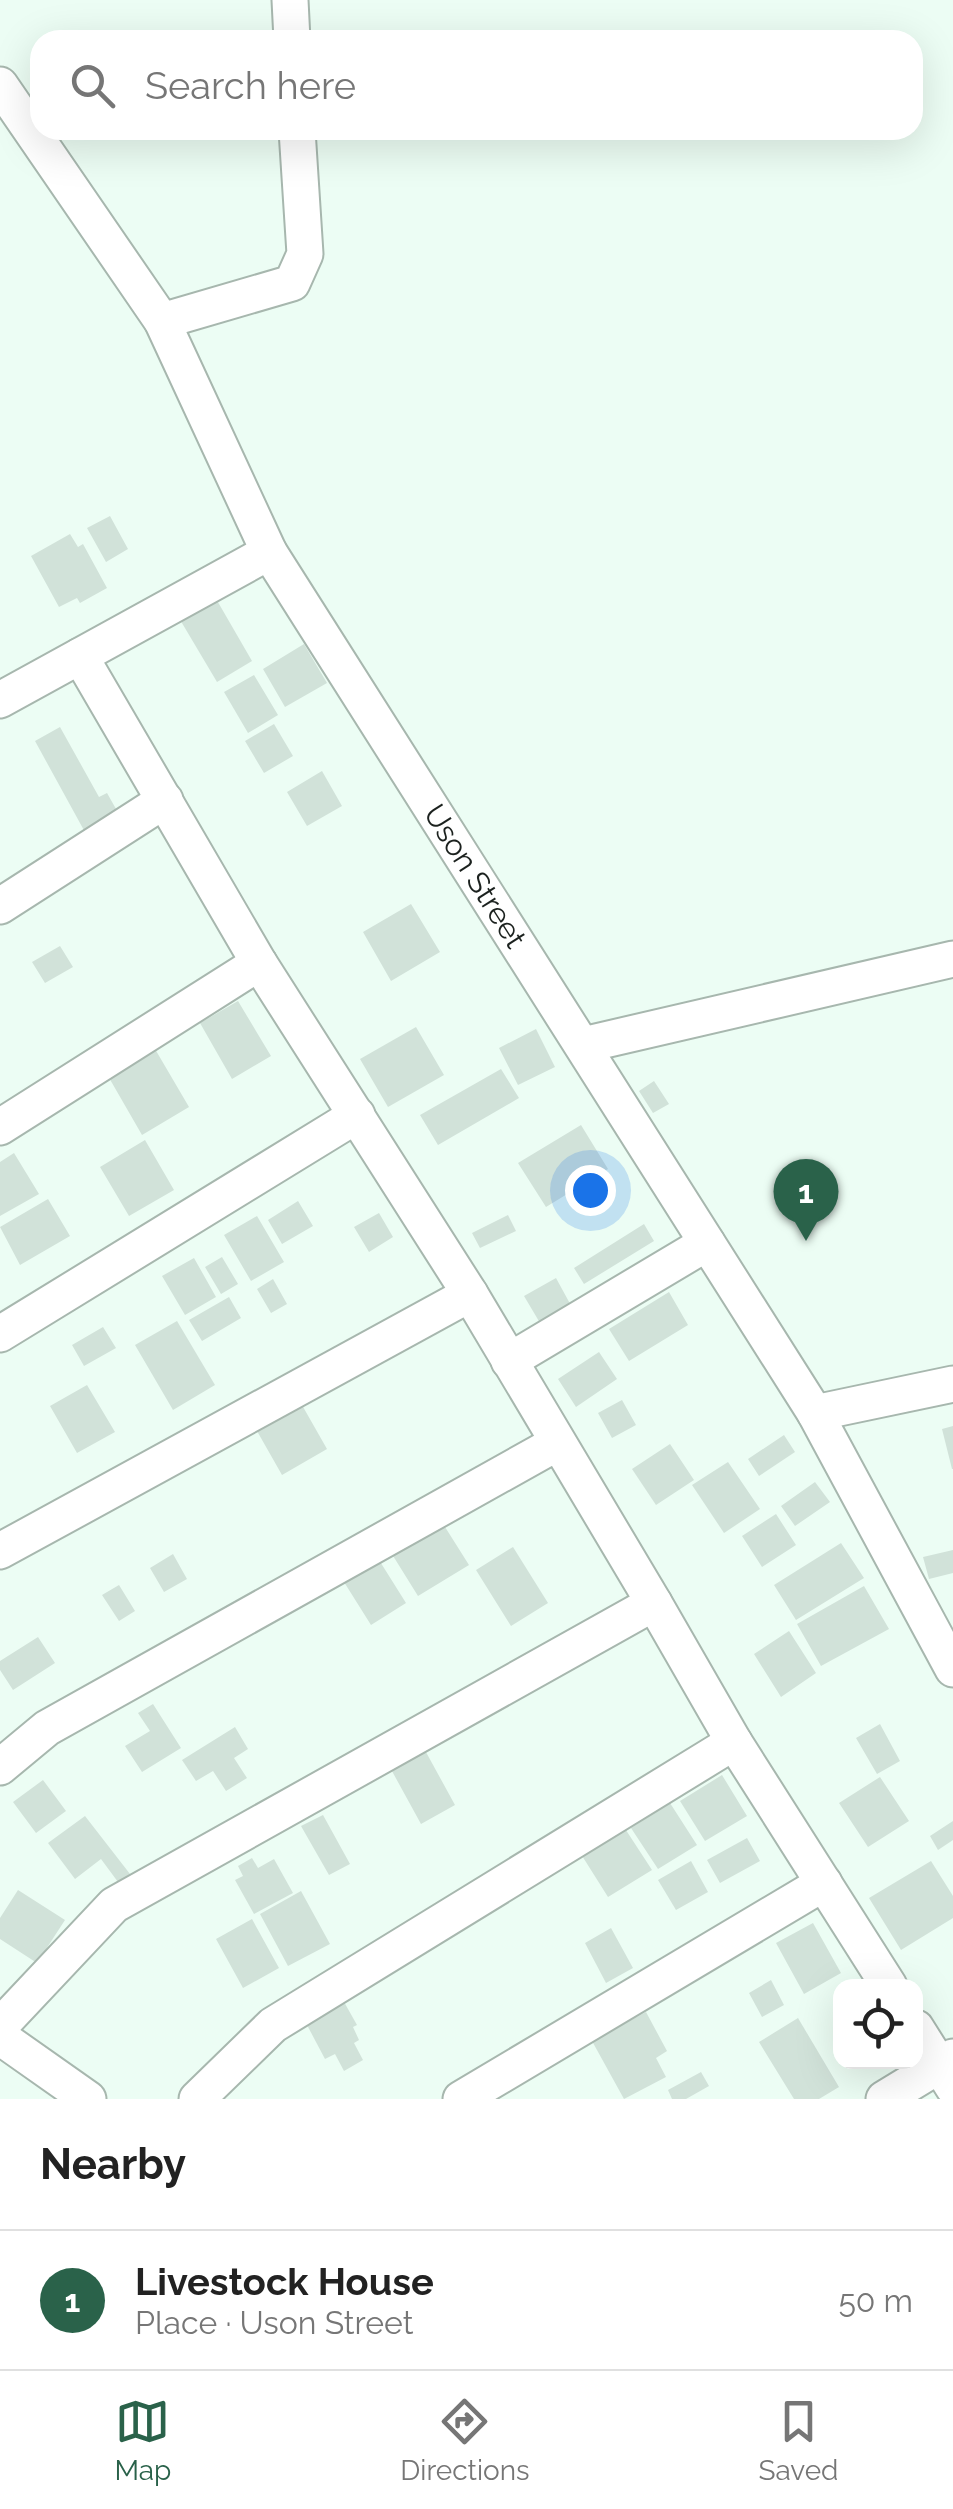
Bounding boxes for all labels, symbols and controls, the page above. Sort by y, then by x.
search box [30,30,923,140]
icon: search [65,58,120,113]
text: Search here [145,63,356,108]
street label: Uson Street [417,798,534,954]
pin: 1 [774,1158,838,1241]
your location [565,1165,616,1216]
map controls [833,1979,923,2069]
button: locate [833,1979,923,2069]
text: Nearby [40,2140,186,2189]
text: Livestock House [135,2259,434,2304]
text: 1 [65,2282,80,2319]
text: 50 m [838,2282,913,2319]
text: Place · Uson Street [135,2304,413,2341]
tab: Map [114,2394,171,2487]
tab: Directions [400,2394,530,2487]
tab: Saved [758,2394,839,2487]

